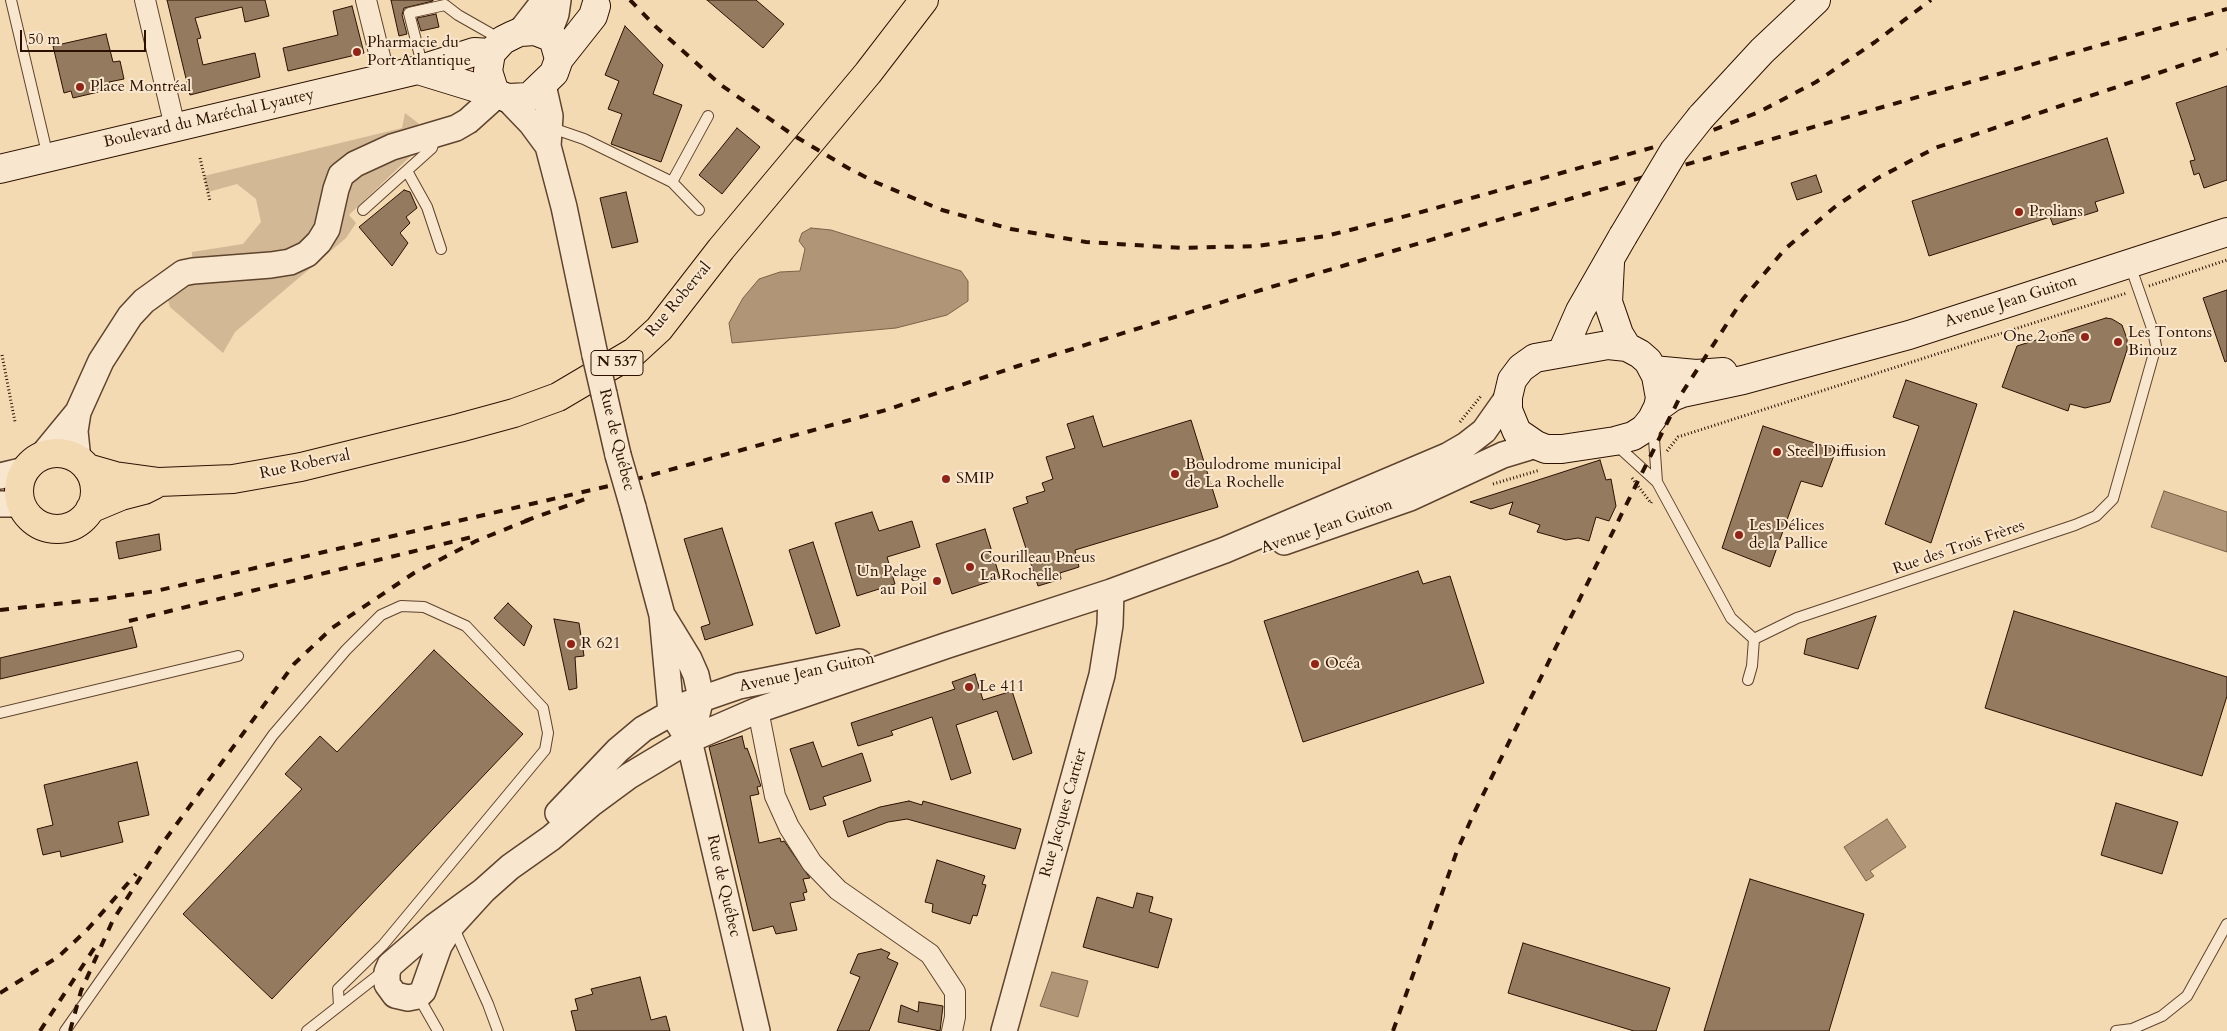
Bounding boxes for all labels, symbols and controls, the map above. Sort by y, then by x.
scale bar [22,20,149,52]
text: 50 m [28,29,60,49]
place label: Pharmacie du Port Atlantique [367,33,471,71]
marker: Pharmacie du Port Atlantique [351,46,363,58]
place label: Place Montréal [90,77,191,97]
marker: Place Montréal [74,81,86,93]
street label: Boulevard du Maréchal Lyautey [102,85,316,153]
place label: Prolians [2029,202,2083,222]
marker: Prolians [2013,206,2025,218]
street label: Rue Roberval [642,259,716,341]
street label: Avenue Jean Guiton [1942,272,2080,332]
place label: Les Tontons Binouz [2128,323,2212,361]
place label: One 2 one [2003,327,2075,347]
marker: One 2 one [2079,331,2091,343]
marker: Les Tontons Binouz [2112,336,2124,348]
road number: N 537 [591,350,643,376]
street label: Rue de Québec [594,387,638,493]
place label: Steel Diffusion [1787,442,1886,462]
street label: Rue Roberval [258,446,352,484]
marker: Steel Diffusion [1771,446,1783,458]
place label: Boulodrome municipal de La Rochelle [1185,455,1341,493]
marker: Boulodrome municipal de La Rochelle [1169,468,1181,480]
place label: SMIP [956,469,994,489]
marker: SMIP [940,473,952,485]
street label: Avenue Jean Guiton [1259,495,1395,559]
place label: Les Délices de la Pallice [1749,516,1828,554]
street label: Rue des Trois Frères [1891,516,2027,580]
marker: Les Délices de la Pallice [1733,529,1745,541]
place label: Courilleau Pneus La Rochelle [980,548,1095,586]
marker: Courilleau Pneus La Rochelle [964,561,976,573]
place label: Un Pelage au Poil [857,562,927,600]
marker: Un Pelage au Poil [931,575,943,587]
place label: R 621 [581,634,621,654]
marker: R 621 [565,638,577,650]
street label: Avenue Jean Guiton [738,649,876,697]
place label: Océa [1325,654,1360,674]
marker: Océa [1309,658,1321,670]
place label: Le 411 [979,677,1025,697]
marker: Le 411 [963,681,975,693]
street label: Rue Jacques Cartier [1036,746,1092,880]
street label: Rue de Québec [702,833,744,939]

